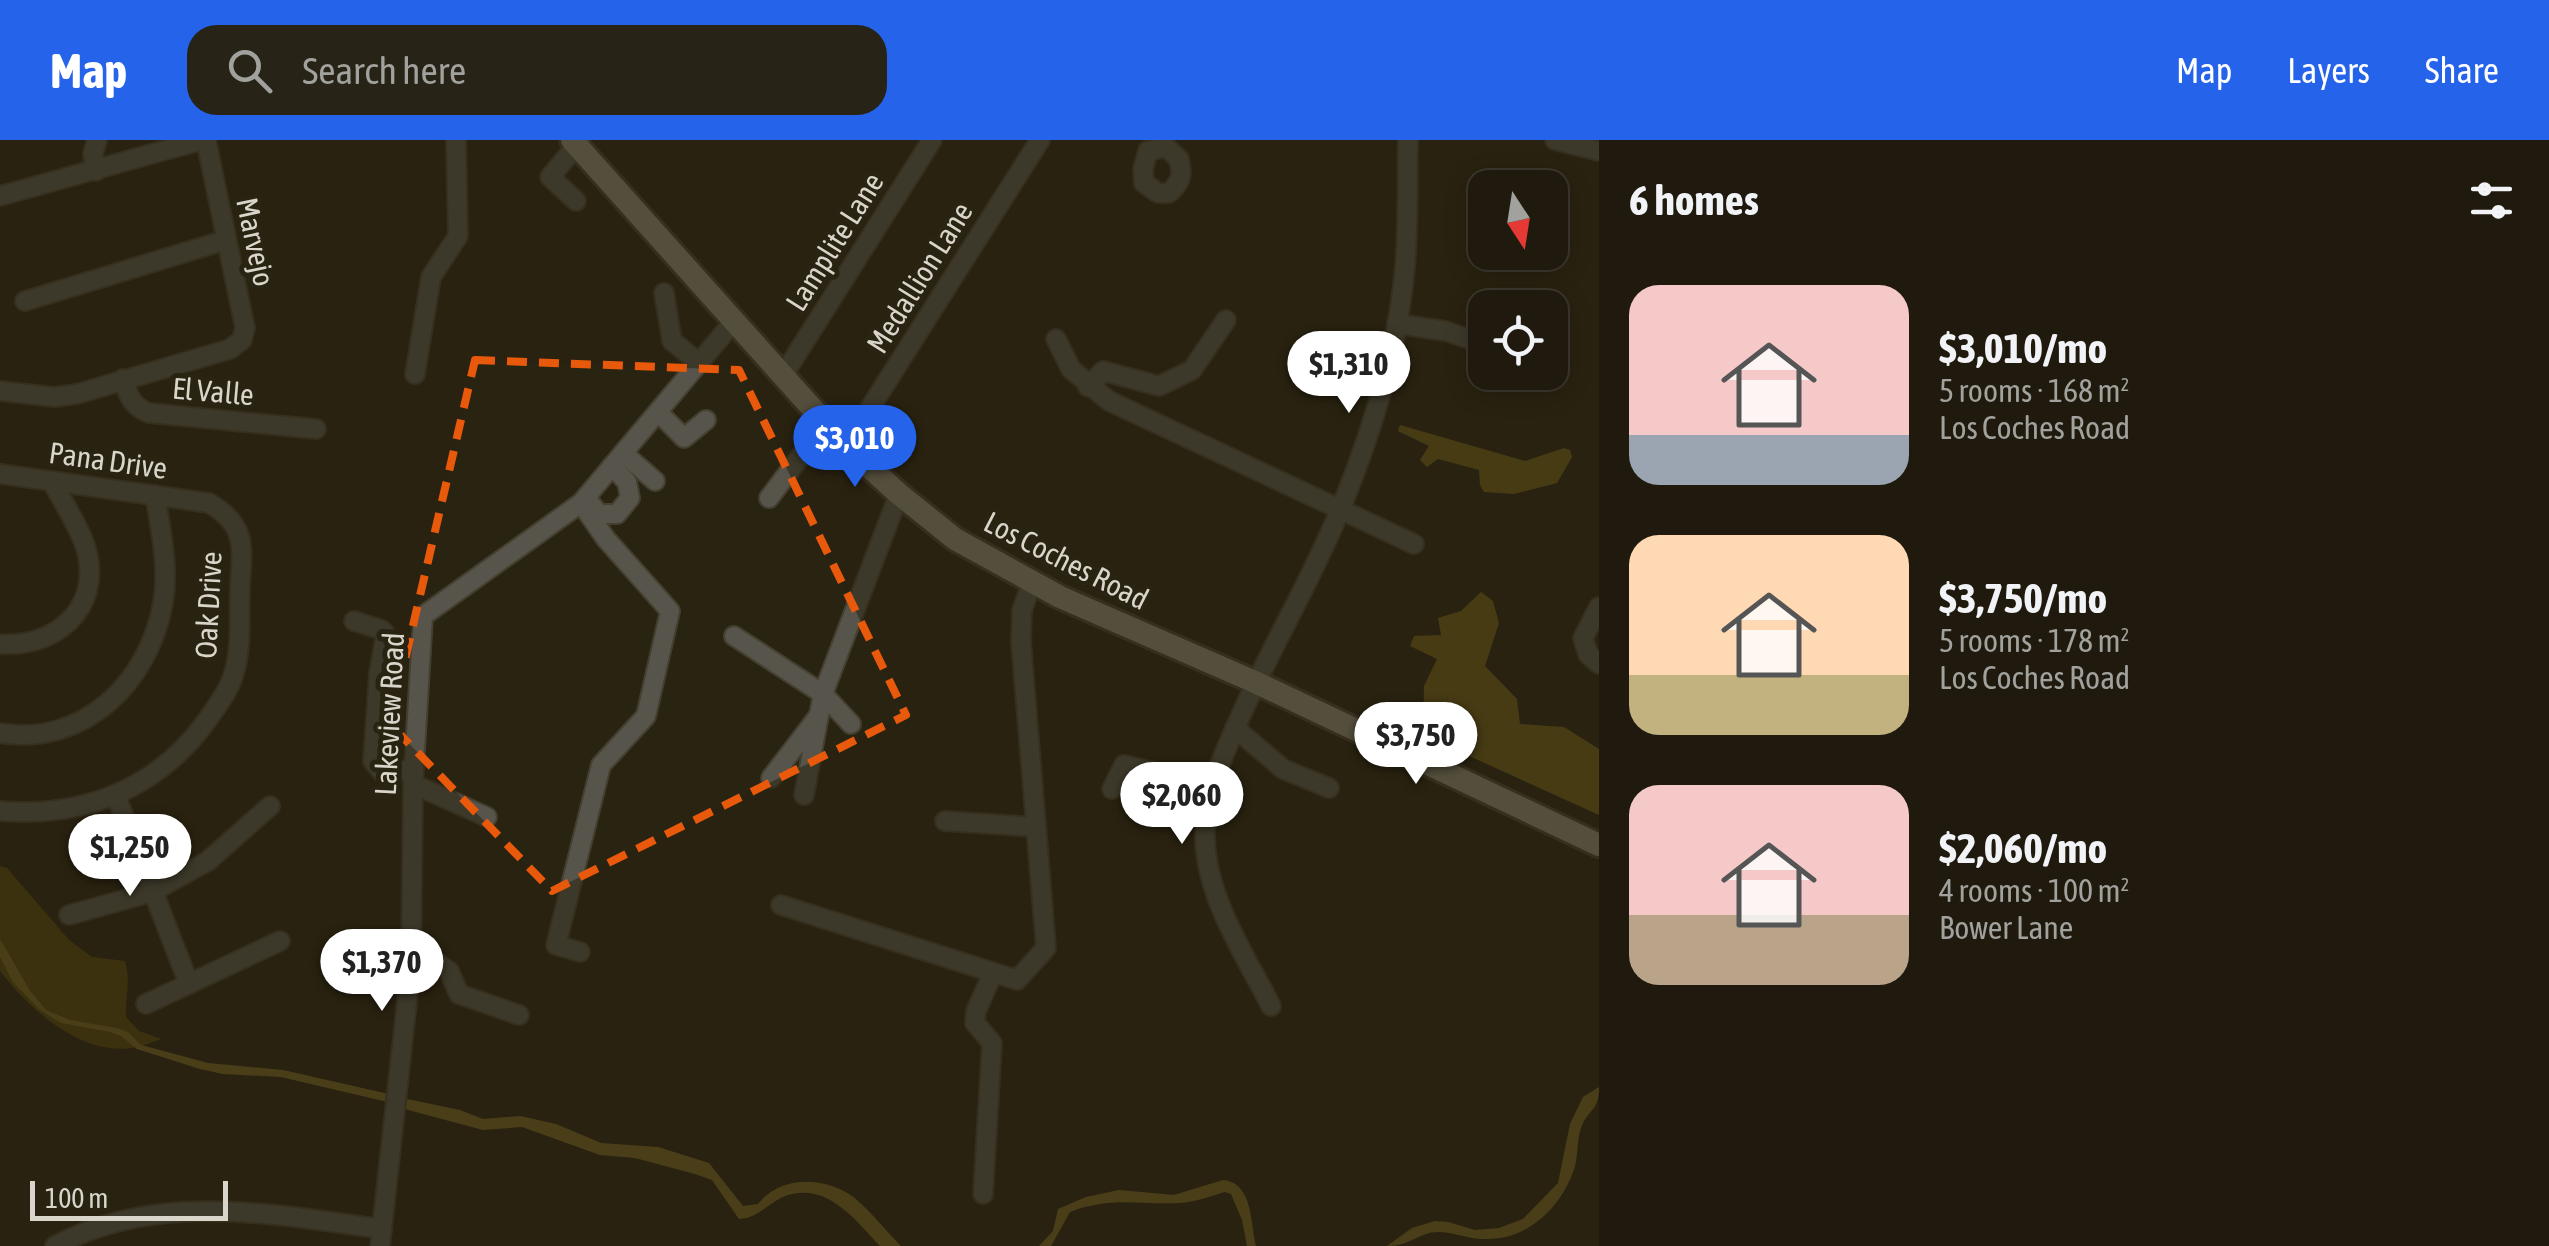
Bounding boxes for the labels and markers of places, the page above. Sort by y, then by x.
pin: $1,310 [1268,331,1430,416]
pin: $3,010 [774,405,936,490]
pin: $3,750 [1335,702,1497,787]
pin: $2,060 [1101,762,1263,847]
pin: $1,250 [49,814,211,899]
pin: $1,370 [301,929,463,1014]

